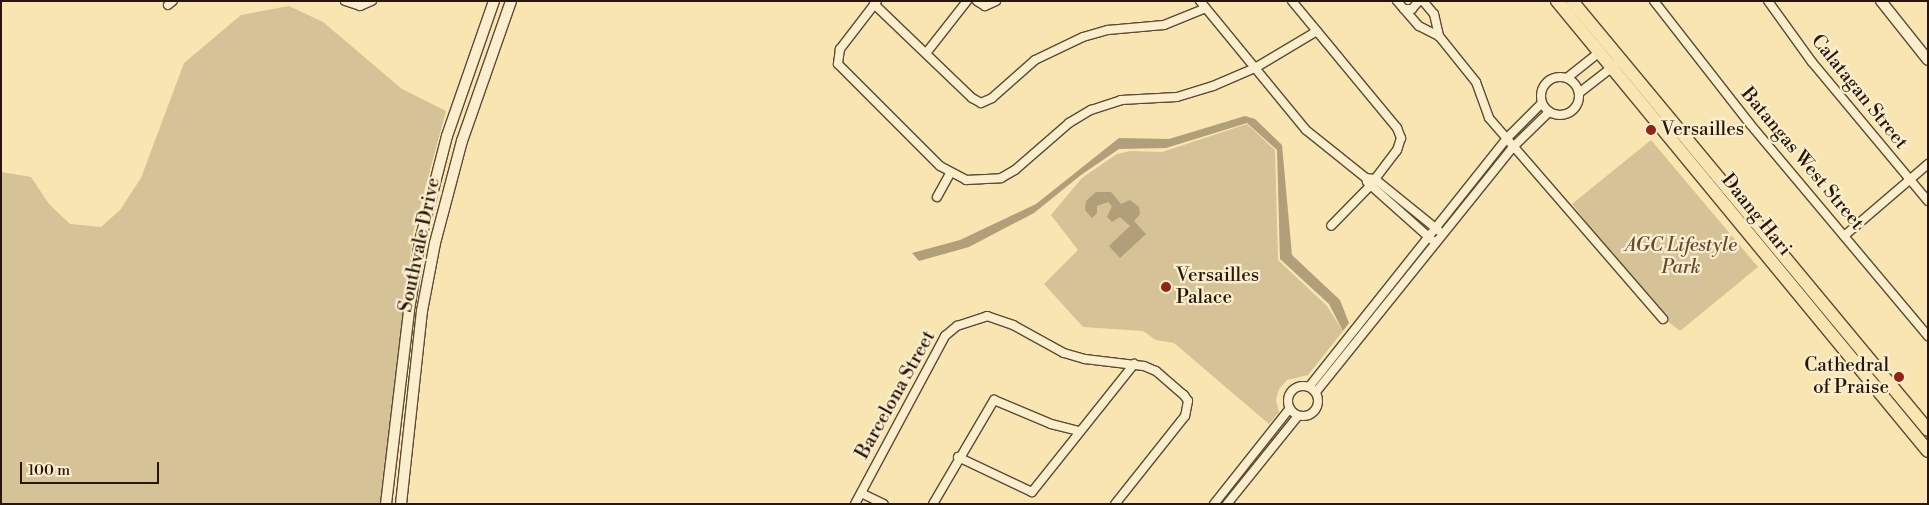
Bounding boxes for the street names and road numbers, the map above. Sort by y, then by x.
street label: Calatagan Street [1806,30,1912,154]
street label: Batangas West Street [1736,83,1868,235]
street label: Daang Hari [1716,169,1796,261]
street label: Southvale Drive [395,176,445,314]
street label: Barcelona Street [851,327,941,463]

